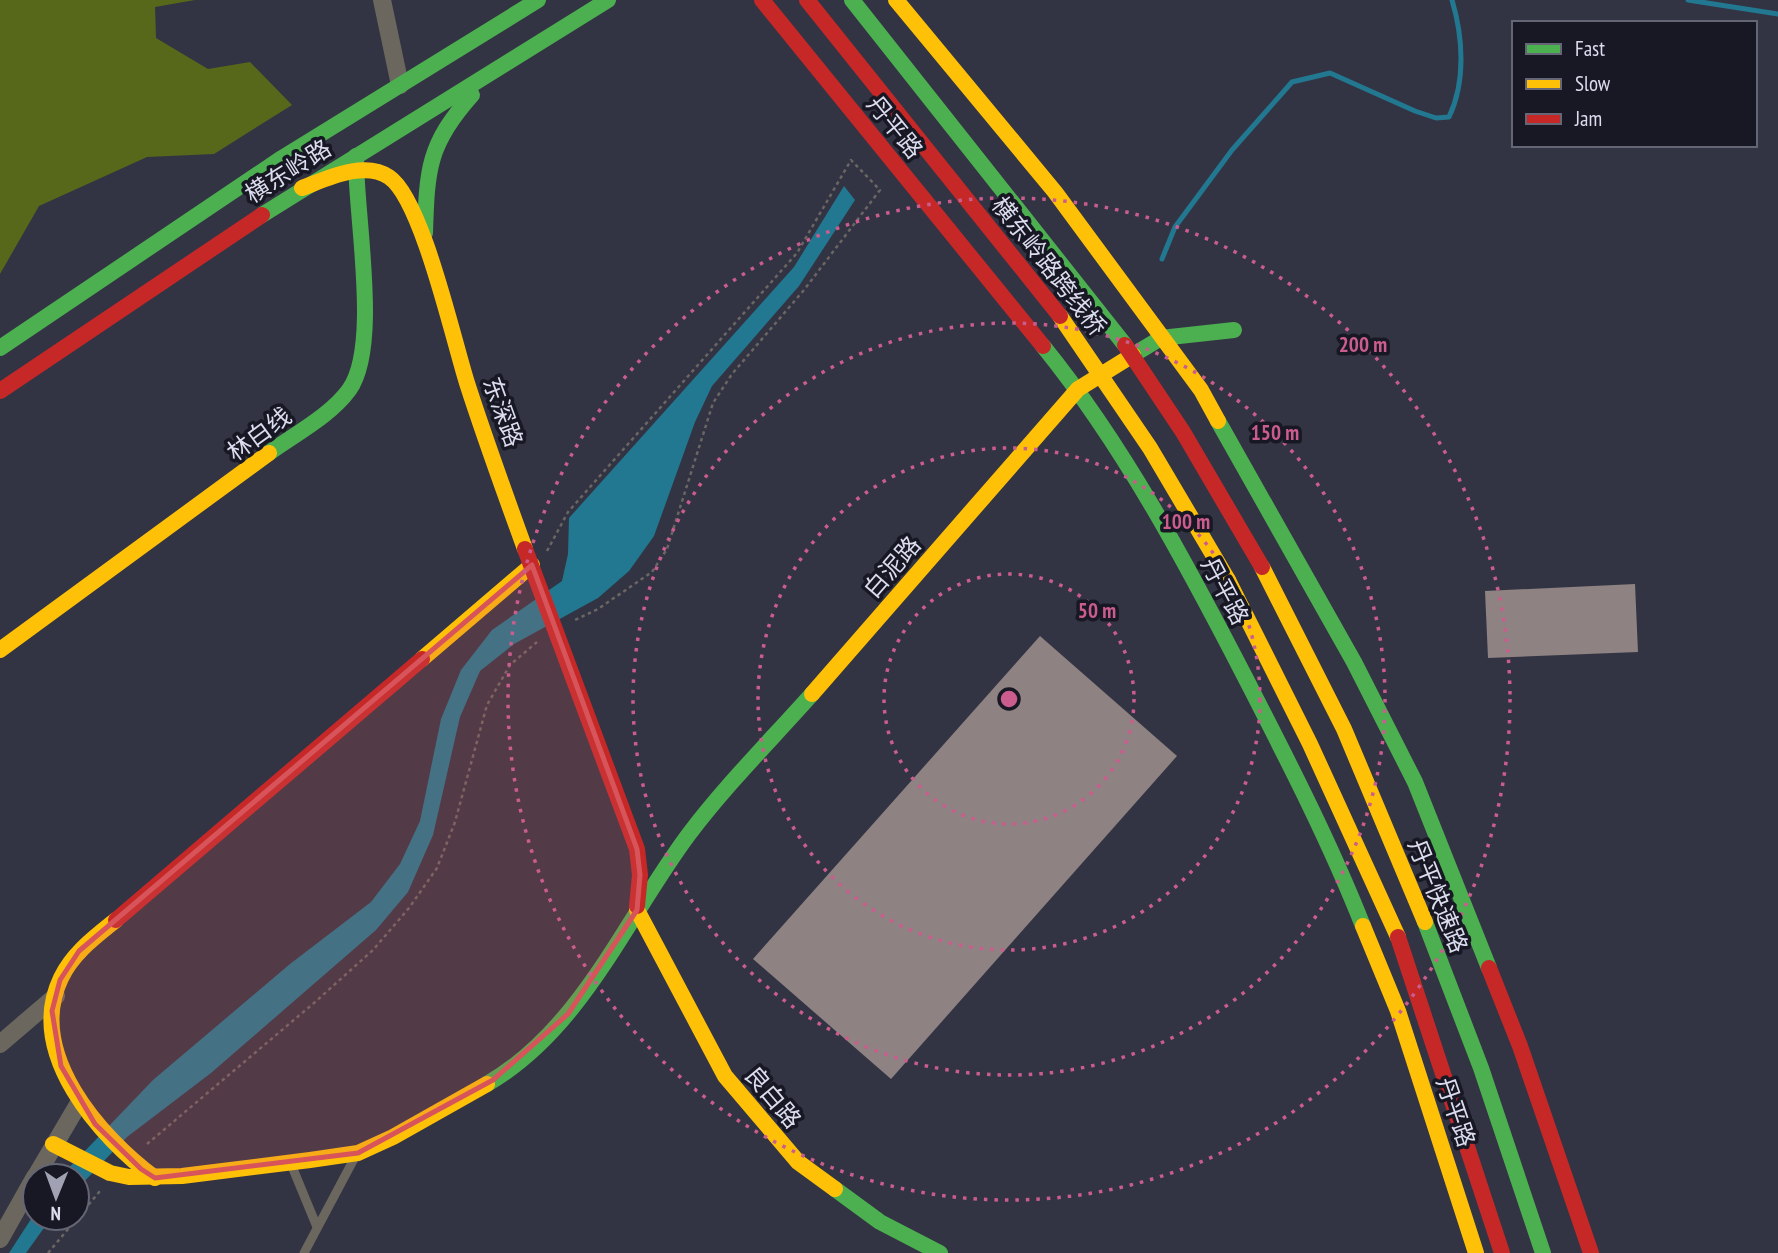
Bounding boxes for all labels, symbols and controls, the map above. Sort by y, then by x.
legend [1512,21,1757,147]
text: Fast [1575,35,1605,62]
text: Slow [1575,70,1611,97]
street label: 丹平路 [860,89,930,165]
text: Jam [1574,105,1602,132]
street label: 横东岭路 [239,132,337,210]
street label: 横东岭路跨线桥 [985,190,1113,342]
text: 200 m [1339,331,1387,358]
street label: 东深路 [476,373,530,451]
street label: 林白线 [221,400,297,468]
text: 150 m [1251,419,1299,446]
text: 100 m [1162,508,1210,535]
street label: 白泥路 [857,530,927,604]
street label: 丹平路 [1194,552,1256,630]
text: 50 m [1078,597,1116,624]
centre of rings [997,687,1021,711]
street label: 丹平快速路 [1401,835,1475,957]
street label: 良白路 [738,1059,808,1135]
street label: 丹平路 [1430,1073,1482,1151]
north arrow [21,1162,91,1232]
text: N [50,1202,61,1226]

